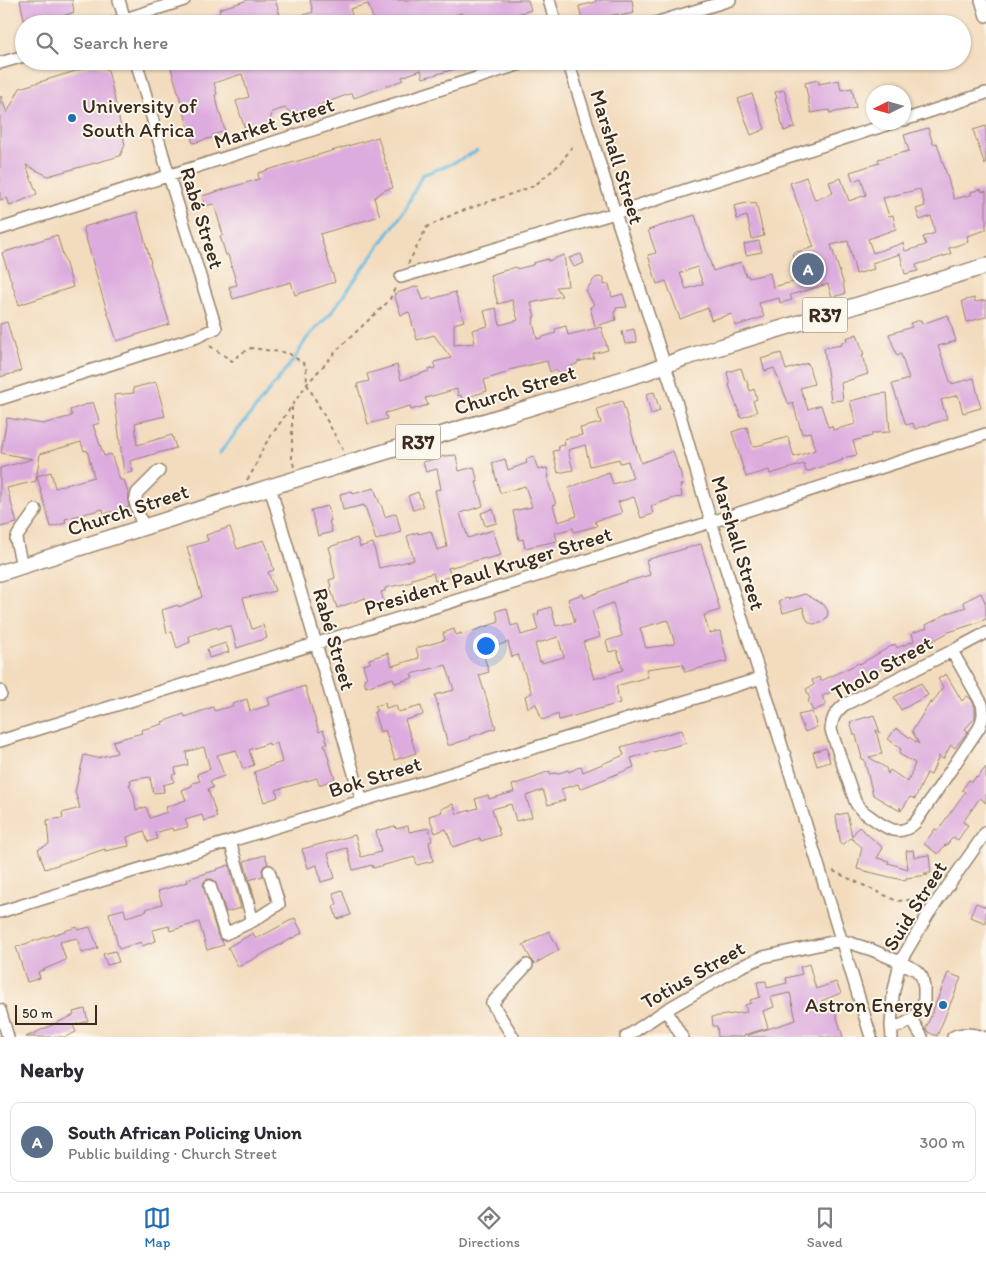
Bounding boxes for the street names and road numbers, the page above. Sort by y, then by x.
street label: Marshall Street [585,87,650,227]
street label: Market Street [211,91,337,154]
street label: Rabé Street [175,164,230,272]
road number: R37 [802,298,848,332]
street label: Church Street [451,359,579,420]
road number: R37 [396,424,440,460]
street label: Marshall Street [706,473,771,613]
street label: Church Street [64,478,192,541]
street label: President Paul Kruger Street [361,521,615,620]
street label: Rabé Street [308,585,361,693]
street label: Tholo Street [827,630,937,705]
street label: Bok Street [325,751,424,802]
street label: Suid Street [877,856,952,955]
street label: Totius Street [637,935,749,1014]

